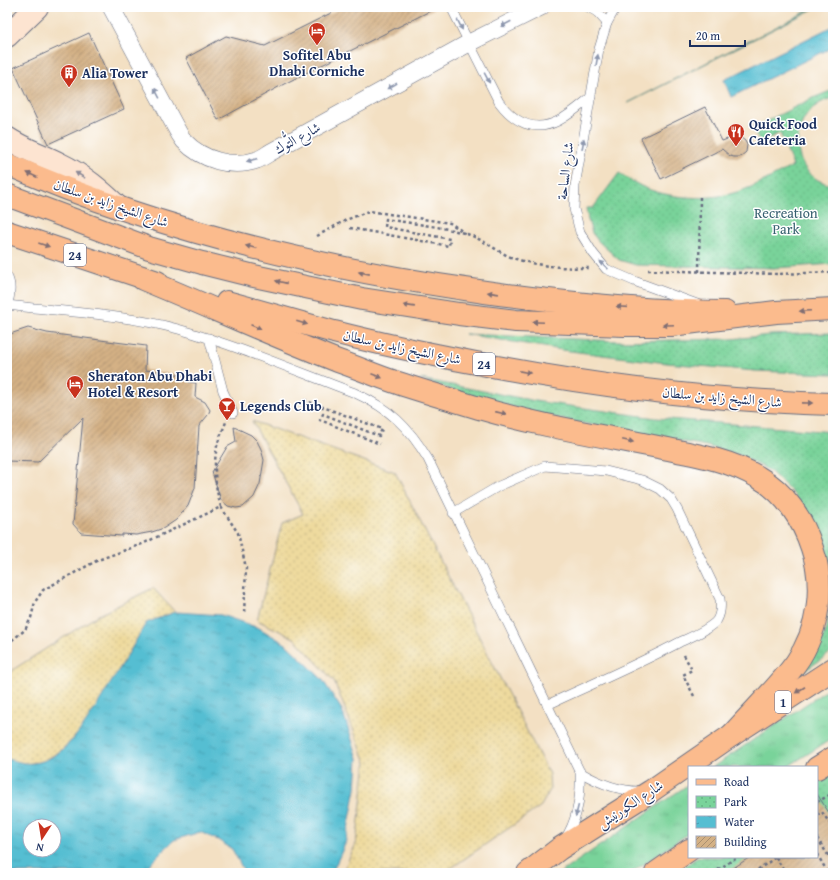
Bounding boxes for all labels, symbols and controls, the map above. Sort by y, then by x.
one-way arrow [457,19,463,31]
hotel icon: Sofitel Abu Dhabi Corniche [307,21,327,46]
one-way arrow [500,21,512,28]
scale bar [690,22,745,48]
text: 20 m [696,27,720,44]
place label: Sofitel Abu Dhabi Corniche [269,45,365,81]
one-way arrow [595,54,601,66]
building icon: Alia Tower [59,63,79,88]
place label: Alia Tower [82,63,149,83]
one-way arrow [483,72,490,84]
one-way arrow [386,82,397,89]
one-way arrow [154,87,160,99]
street label: شارع التُّوك [269,114,325,161]
place label: Quick Food Cafeteria [749,114,817,150]
restaurant icon: Quick Food Cafeteria [726,122,746,147]
one-way arrow [580,138,586,151]
street label: شارع الساحة [552,141,580,201]
one-way arrow [246,157,258,163]
one-way arrow [25,171,37,177]
one-way arrow [75,171,85,179]
street label: شارع الشيخ زايد بن سلطان [50,174,171,235]
park label: Recreation Park [754,203,818,239]
one-way arrow [38,242,50,248]
road number: 24 [64,244,86,266]
one-way arrow [245,244,257,250]
one-way arrow [599,260,609,270]
one-way arrow [358,269,370,275]
one-way arrow [275,279,287,285]
one-way arrow [487,290,499,296]
one-way arrow [403,303,415,309]
one-way arrow [616,304,628,311]
one-way arrow [799,307,811,314]
one-way arrow [531,319,544,325]
one-way arrow [296,320,308,326]
one-way arrow [662,321,674,328]
one-way arrow [251,324,262,330]
street label: شارع الشيخ زايد بن سلطان [340,325,463,372]
road number: 24 [473,353,495,375]
place label: Sheraton Abu Dhabi Hotel & Resort [88,366,213,402]
one-way arrow [518,370,531,376]
one-way arrow [371,373,383,379]
hotel icon: Sheraton Abu Dhabi Hotel & Resort [65,374,85,399]
street label: شارع الشيخ زايد بن سلطان [661,382,783,415]
bar icon: Legends Club [217,396,237,421]
place label: Legends Club [240,396,322,416]
one-way arrow [801,400,814,406]
one-way arrow [495,411,507,417]
one-way arrow [622,438,634,444]
one-way arrow [795,686,806,694]
road number: 1 [775,691,791,713]
legend [688,766,818,858]
text: Road [724,773,750,790]
street label: شارع الكورنيش [593,775,668,835]
text: Park [724,793,748,810]
one-way arrow [574,805,580,817]
text: Water [724,813,754,830]
north arrow [22,818,62,858]
text: Building [724,833,767,850]
text: N [34,839,45,856]

